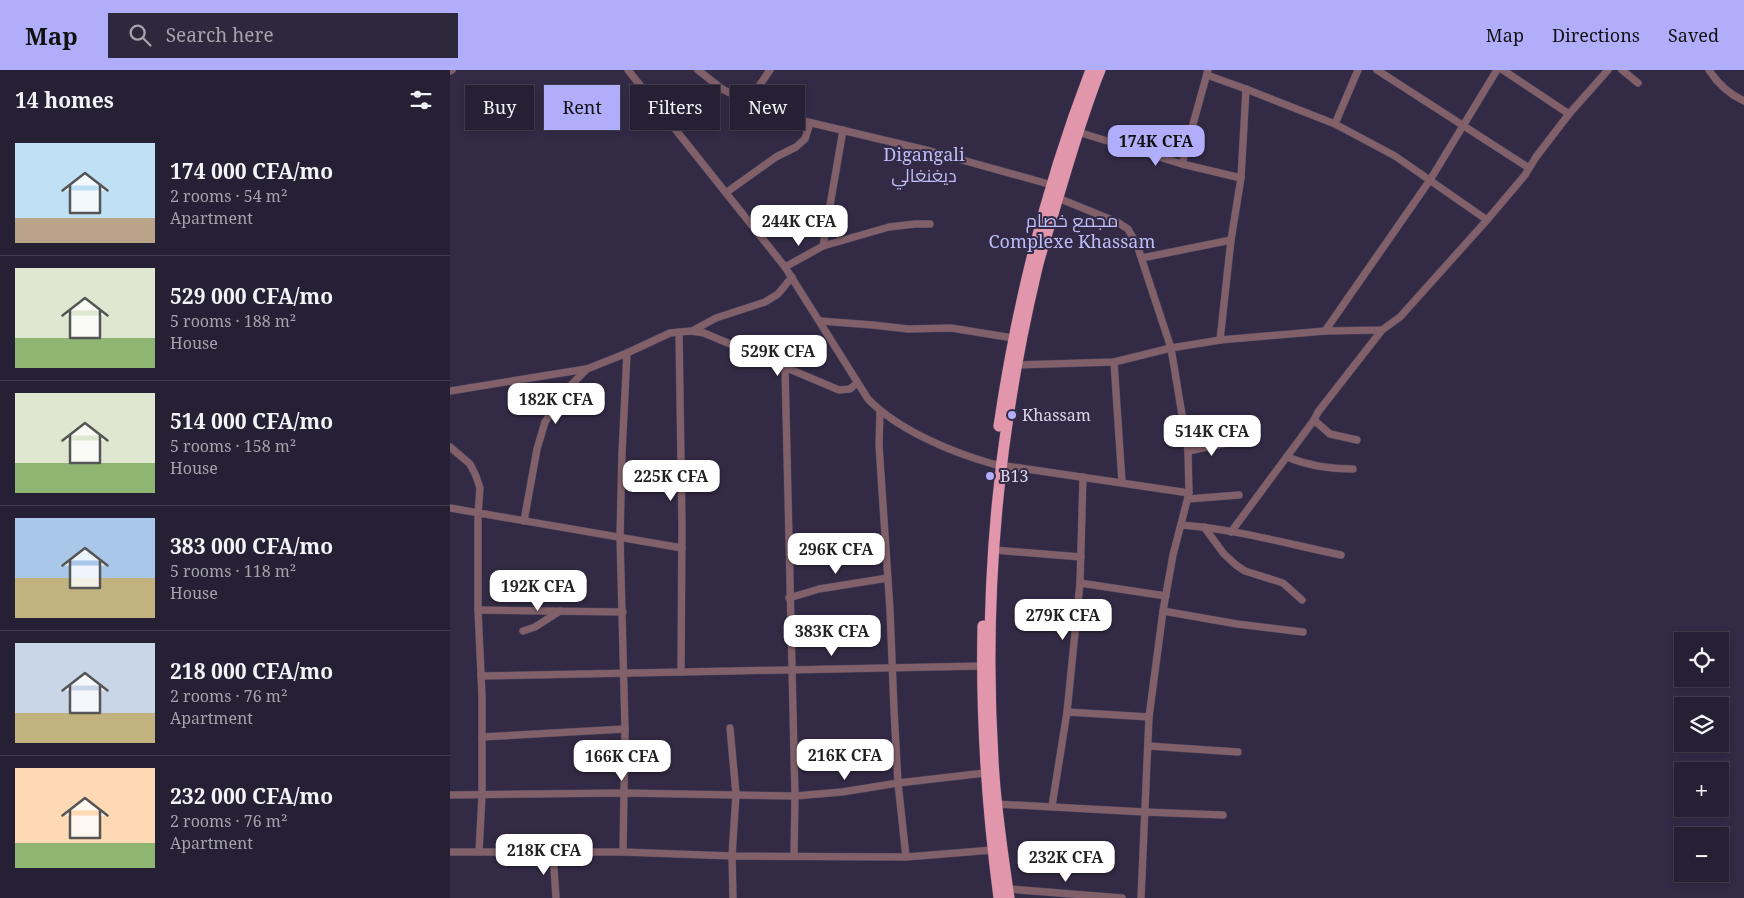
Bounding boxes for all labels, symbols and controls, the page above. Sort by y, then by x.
search box [108,13,458,58]
text: Map [25,19,78,52]
icon: search [126,21,154,49]
text: Search here [166,22,274,48]
text: Map [1486,23,1524,47]
text: Directions [1552,23,1640,47]
text: Saved [1668,23,1719,47]
chip: Buy [465,85,534,130]
chip: Rent [544,85,620,130]
chip: Filters [630,85,720,130]
chip: New [730,85,805,130]
text: 14 homes [15,86,114,114]
icon: filters [407,86,435,114]
pin: 174K CFA [1104,124,1208,167]
text: 174K CFA [1119,130,1193,152]
district label: Digangali ديغنغالي [883,142,965,190]
text: 174 000 CFA/mo [170,157,333,185]
icon: home [55,163,115,223]
text: 2 rooms · 54 m² [170,185,287,207]
pin: 244K CFA [747,204,851,247]
text: Apartment [170,207,253,229]
district label: مجمع خصام Complexe Khassam [989,208,1155,253]
text: 244K CFA [762,210,836,232]
text: 529 000 CFA/mo [170,282,333,310]
icon: home [55,288,115,348]
text: 5 rooms · 188 m² [170,310,296,332]
text: House [170,332,218,354]
pin: 529K CFA [726,334,830,377]
text: 529K CFA [741,340,815,362]
pin: 182K CFA [504,382,608,425]
text: 182K CFA [519,388,593,410]
place label: Khassam [1022,404,1091,426]
text: 514 000 CFA/mo [170,407,333,435]
marker: Khassam [1006,409,1018,421]
icon: home [55,413,115,473]
pin: 514K CFA [1160,414,1264,457]
text: 514K CFA [1175,420,1249,442]
text: 5 rooms · 158 m² [170,435,296,457]
text: House [170,457,218,479]
pin: 225K CFA [619,460,723,502]
text: 225K CFA [634,465,708,487]
place label: B13 [1000,465,1028,487]
marker: B13 [984,470,996,482]
text: 383 000 CFA/mo [170,532,333,560]
pin: 296K CFA [784,532,888,575]
icon: home [55,538,115,598]
text: 296K CFA [799,538,873,560]
text: 5 rooms · 118 m² [170,560,296,582]
pin: 192K CFA [486,570,590,612]
text: 192K CFA [501,575,575,597]
text: House [170,582,218,604]
pin: 279K CFA [1011,598,1115,641]
text: 279K CFA [1026,604,1100,626]
pin: 383K CFA [780,614,884,657]
text: 383K CFA [795,620,869,642]
map controls [1674,632,1729,882]
button: locate [1674,632,1729,687]
text: 218 000 CFA/mo [170,657,333,685]
icon: home [55,663,115,723]
text: 2 rooms · 76 m² [170,685,287,707]
button: layers [1674,697,1729,752]
text: Apartment [170,707,253,729]
pin: 216K CFA [793,738,897,781]
pin: 166K CFA [570,740,674,782]
text: 216K CFA [808,744,882,766]
text: 166K CFA [585,745,659,767]
button: + [1674,762,1729,817]
text: 232 000 CFA/mo [170,782,333,810]
icon: home [55,788,115,848]
text: 2 rooms · 76 m² [170,810,287,832]
button: − [1674,827,1729,882]
text: Apartment [170,832,253,854]
pin: 218K CFA [492,834,596,876]
text: 218K CFA [507,839,581,861]
pin: 232K CFA [1014,840,1118,883]
text: 232K CFA [1029,846,1103,868]

